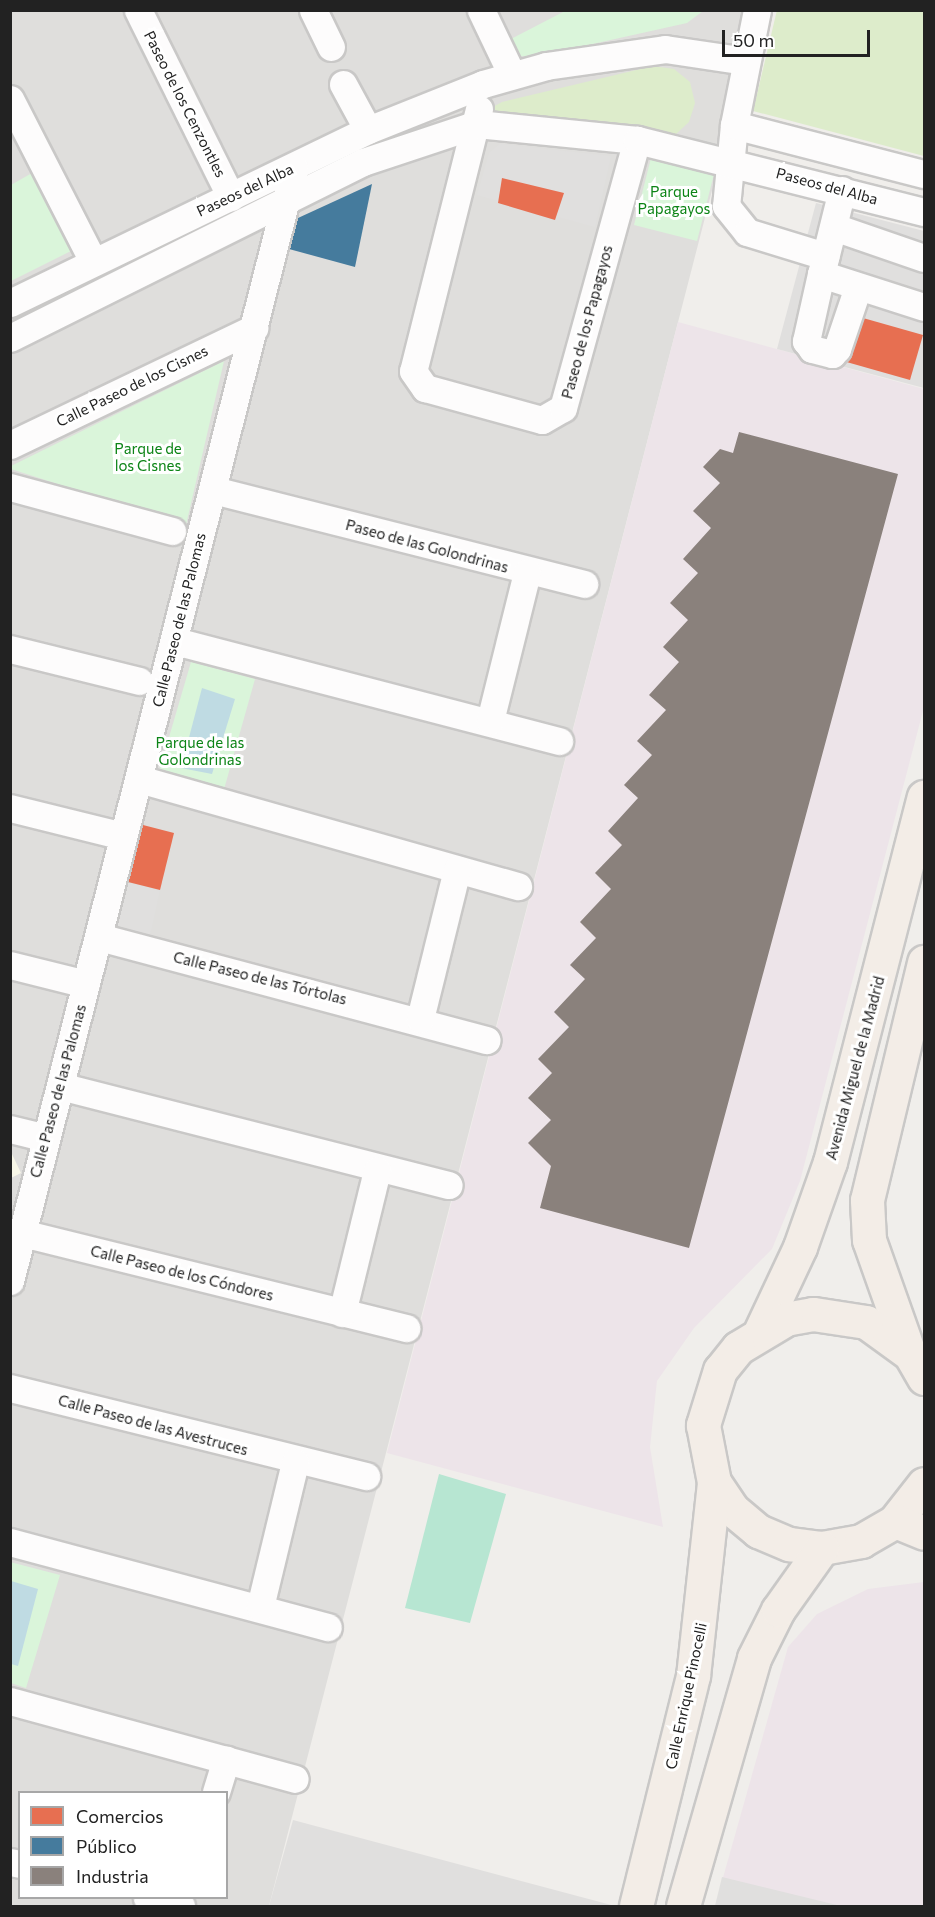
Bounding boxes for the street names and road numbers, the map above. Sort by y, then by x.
street label: Paseo de los Cenzontles [140,28,230,180]
street label: Paseos del Alba [194,160,296,220]
street label: Paseos del Alba [774,164,880,208]
street label: Paseo de los Papagayos [558,243,616,401]
street label: Calle Paseo de los Cisnes [53,341,211,431]
street label: Paseo de las Golondrinas [344,516,510,576]
street label: Calle Paseo de las Palomas [149,531,209,709]
street label: Calle Paseo de las Tórtolas [171,948,349,1008]
street label: Avenida Miguel de la Madrid [822,974,888,1162]
street label: Calle Paseo de las Palomas [26,1002,90,1180]
street label: Calle Paseo de los Cóndores [89,1242,275,1304]
street label: Calle Paseo de las Avestruces [56,1391,250,1459]
street label: Calle Enrique Pinocelli [662,1621,710,1771]

